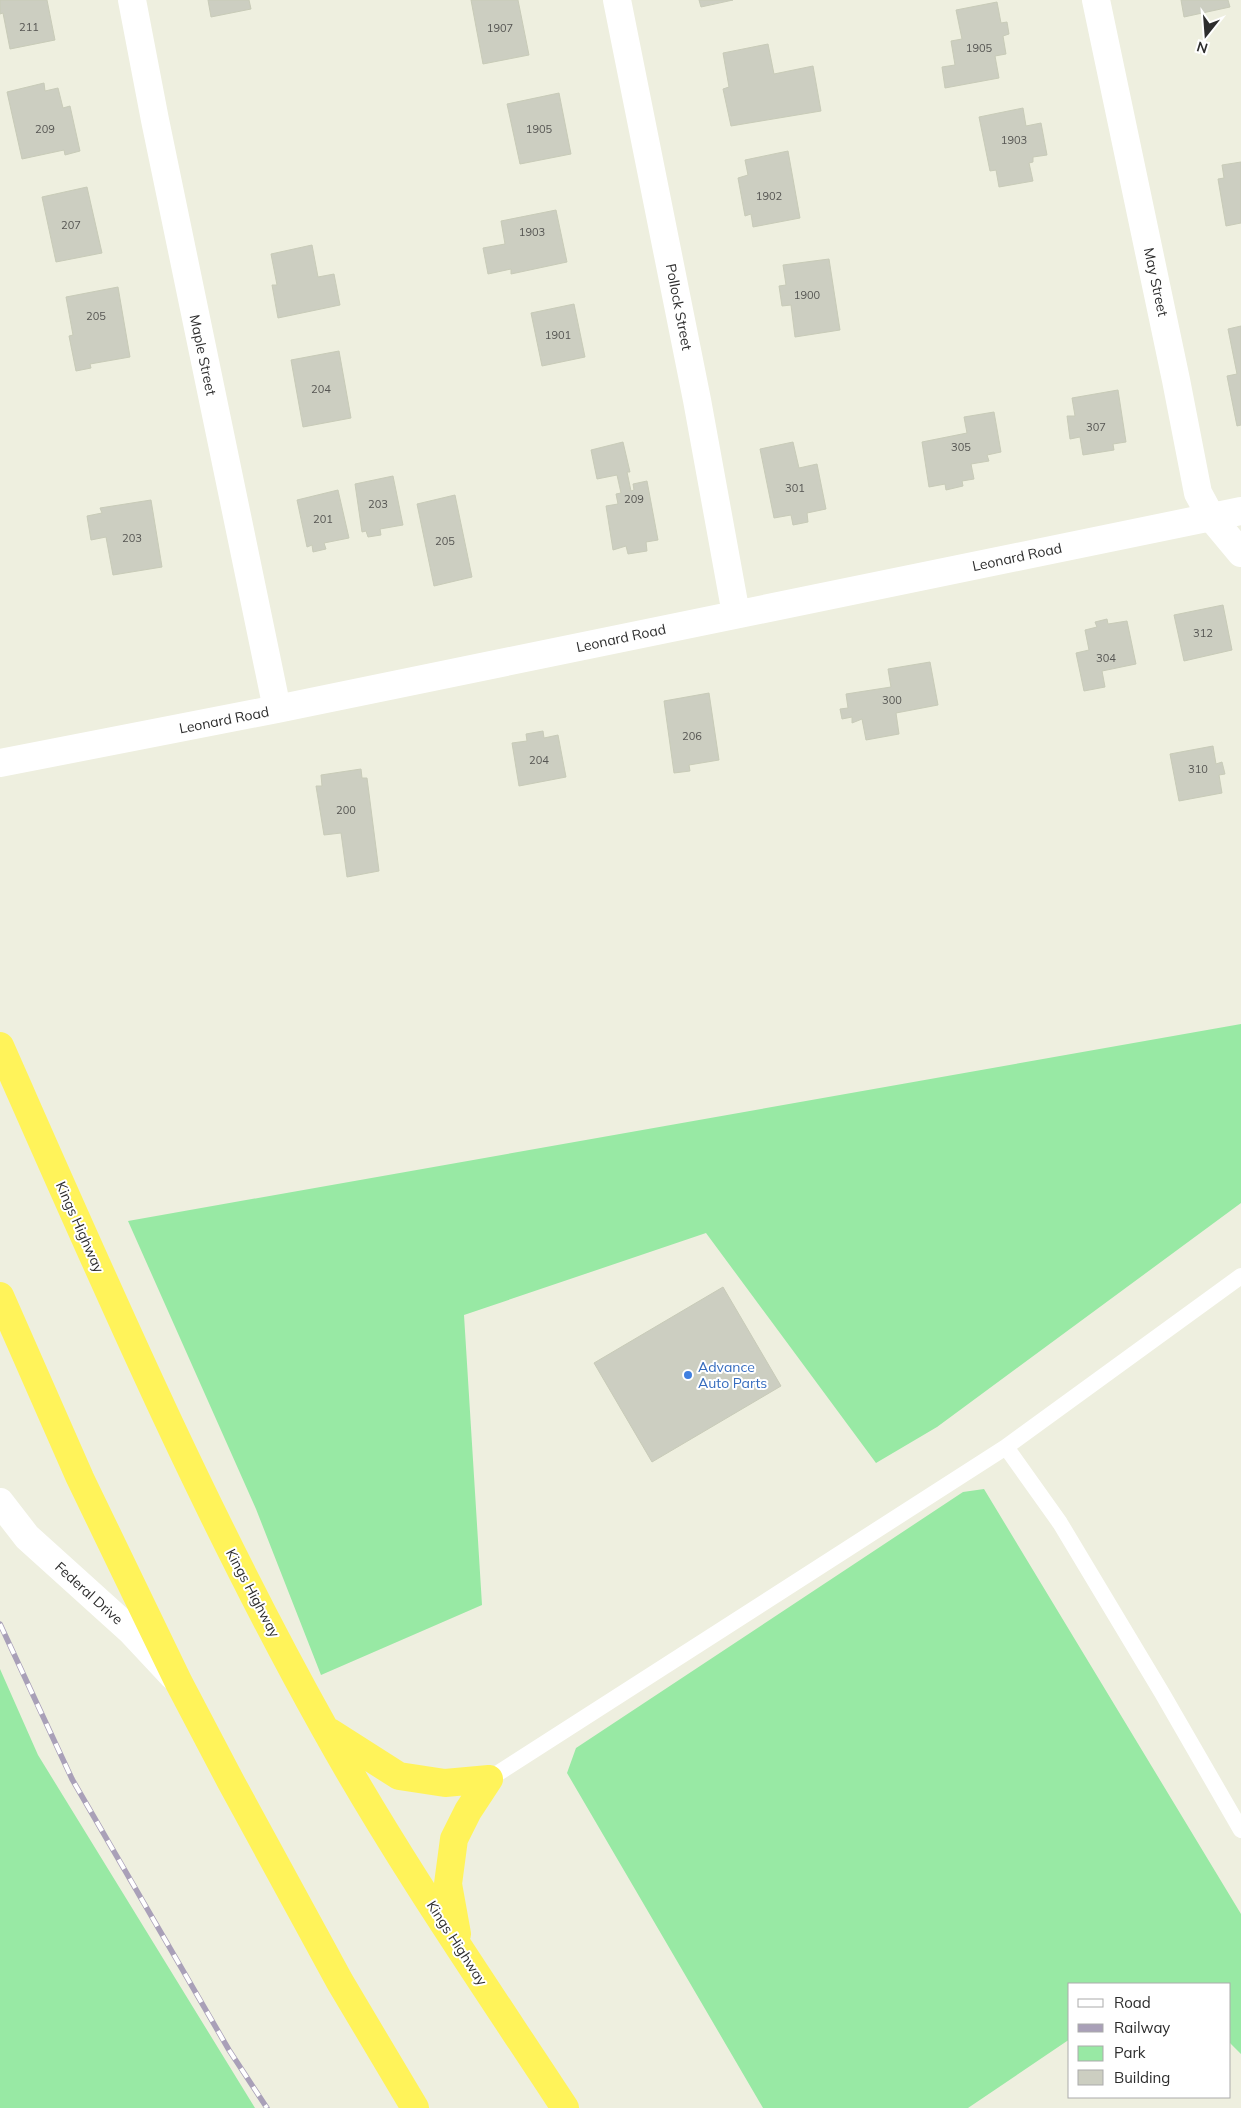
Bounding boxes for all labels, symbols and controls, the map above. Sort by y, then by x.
north arrow [1181,10,1231,60]
house number: 211 [19,20,39,34]
house number: 1907 [487,21,513,35]
text: N [1195,37,1210,58]
house number: 1905 [966,41,993,55]
house number: 209 [35,122,55,136]
house number: 1905 [526,122,553,136]
house number: 1903 [1001,133,1027,147]
house number: 1902 [756,189,783,203]
house number: 207 [61,218,81,232]
house number: 1903 [519,225,545,239]
street label: May Street [1140,246,1172,318]
street label: Pollock Street [662,262,696,352]
house number: 1900 [794,288,821,302]
house number: 205 [86,309,106,323]
street label: Maple Street [186,313,220,397]
house number: 1901 [545,328,571,342]
house number: 204 [311,382,331,396]
house number: 307 [1086,420,1106,434]
house number: 305 [951,440,971,454]
house number: 301 [785,481,805,495]
house number: 209 [624,492,644,506]
house number: 203 [368,497,388,511]
house number: 201 [313,512,333,526]
house number: 203 [122,531,142,545]
house number: 205 [435,534,455,548]
street label: Leonard Road [971,539,1063,575]
street label: Leonard Road [575,620,667,656]
house number: 312 [1193,626,1213,640]
house number: 304 [1096,651,1116,665]
house number: 300 [882,693,902,707]
street label: Leonard Road [178,702,270,738]
house number: 206 [682,729,702,743]
house number: 204 [529,753,549,767]
house number: 310 [1188,762,1208,776]
house number: 200 [336,803,356,817]
street label: Kings Highway [52,1179,108,1276]
place label: Advance Auto Parts [698,1358,767,1392]
marker: Advance Auto Parts [682,1369,694,1381]
street label: Kings Highway [222,1546,284,1641]
street label: Federal Drive [51,1558,127,1628]
street label: Kings Highway [423,1897,492,1989]
legend [1068,1983,1231,2098]
text: Road [1114,1993,1151,2012]
text: Railway [1114,2018,1170,2037]
text: Park [1114,2043,1146,2062]
text: Building [1114,2068,1170,2087]

